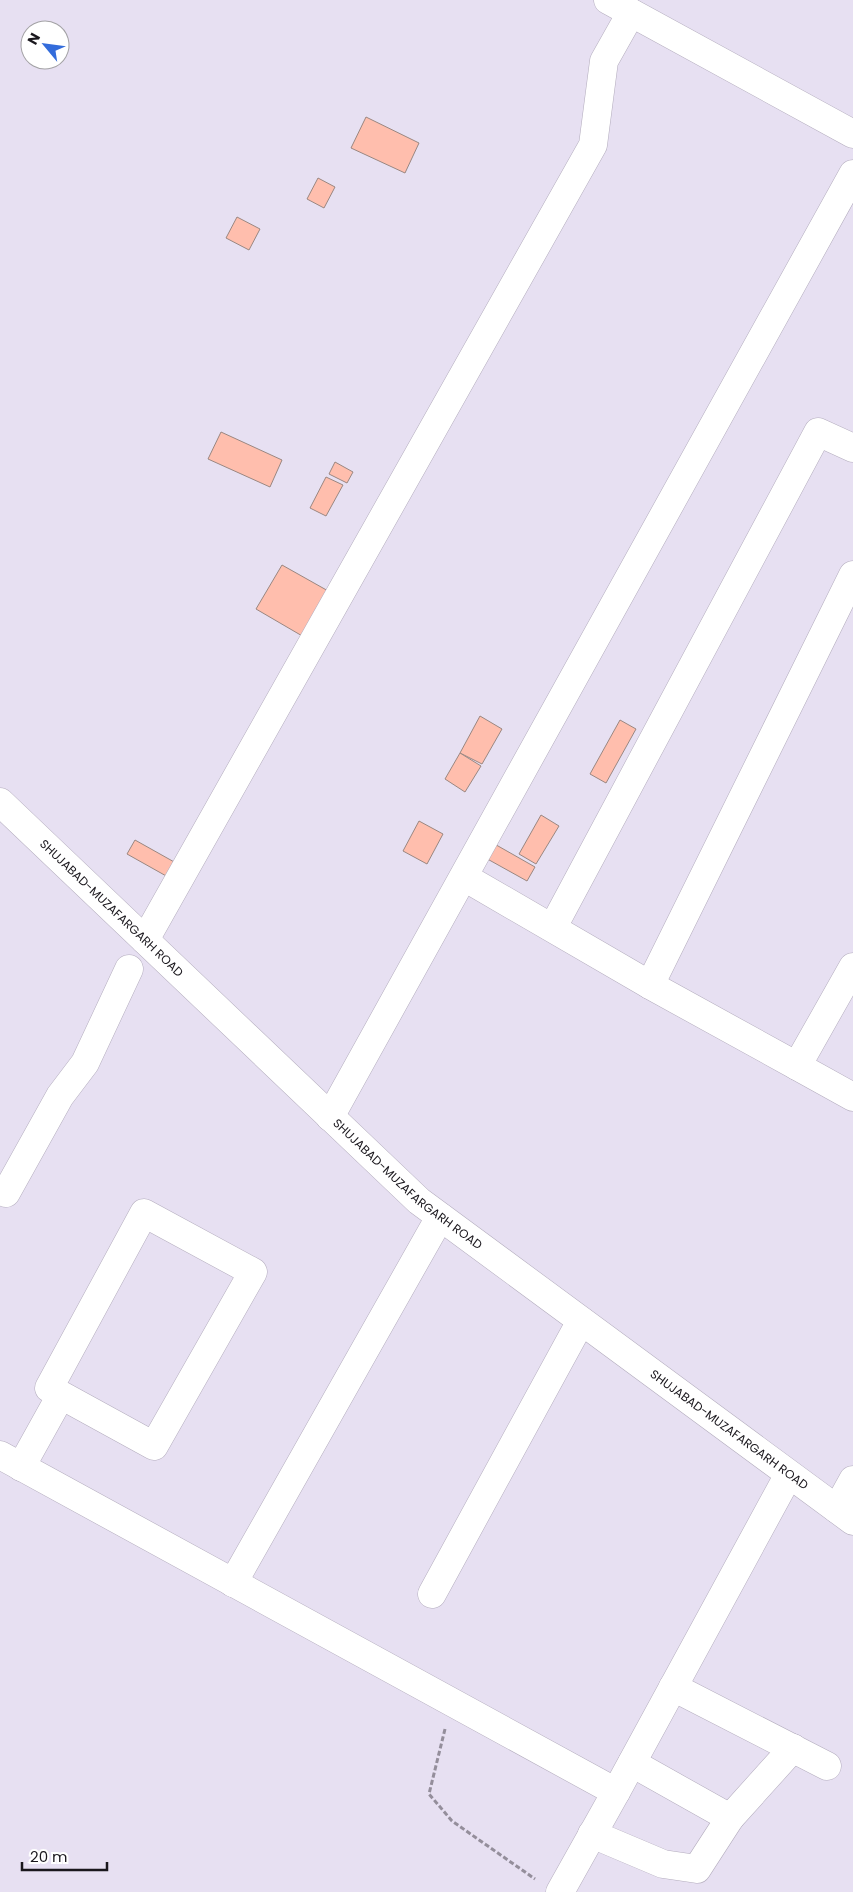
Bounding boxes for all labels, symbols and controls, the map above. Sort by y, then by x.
north arrow [20,20,70,70]
text: N [22,29,45,48]
street label: SHUJABAD-MUZAFARGARH ROAD [36,835,187,980]
street label: SHUJABAD-MUZAFARGARH ROAD [330,1115,486,1253]
street label: SHUJABAD-MUZAFARGARH ROAD [647,1365,812,1493]
scale bar [22,1840,108,1872]
text: 20 m [30,1846,68,1867]

